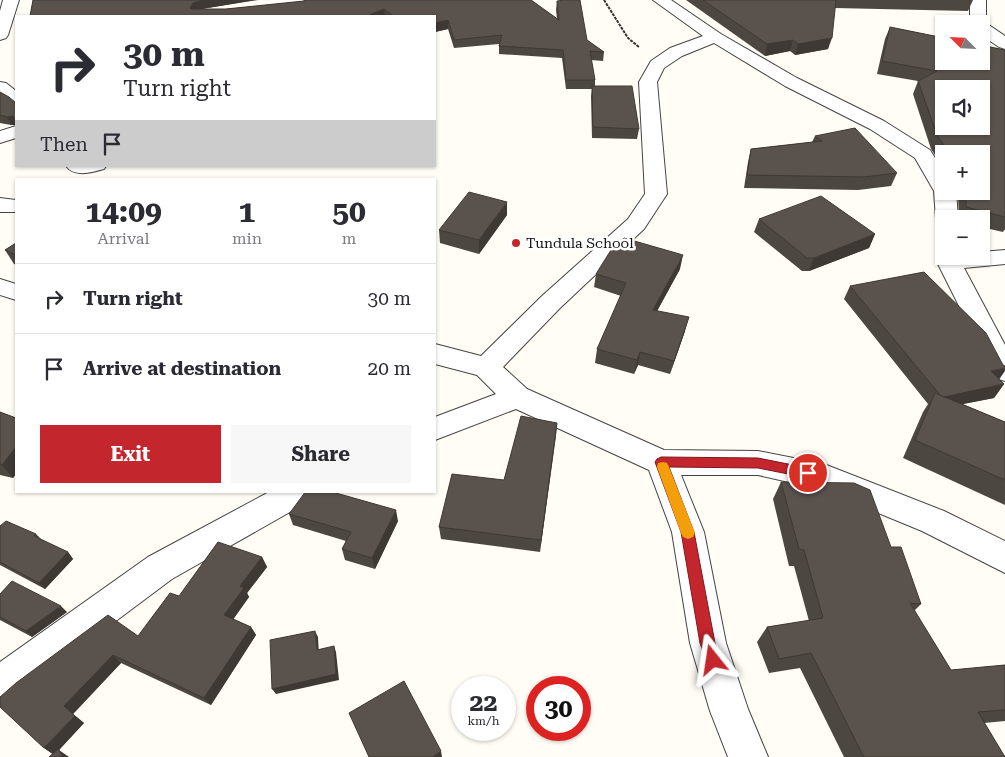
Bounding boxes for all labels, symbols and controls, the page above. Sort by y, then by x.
north arrow [935,15,990,70]
map controls [935,15,990,265]
text: 30 m [123,34,205,75]
icon: right [40,35,105,100]
text: Turn right [123,76,231,101]
button: sound [935,80,990,135]
icon: arrive [98,130,126,158]
text: Then [40,133,88,156]
button: + [935,145,990,200]
text: 14:09 [85,194,162,229]
text: 1 [239,194,255,229]
text: 50 [332,194,366,229]
button: − [935,210,990,265]
text: Arrival [97,229,149,248]
text: min [232,229,262,248]
text: m [342,229,356,248]
place label: Tundula School [526,235,634,251]
marker: Tundula School [510,237,522,249]
icon: right [40,285,68,313]
text: Turn right [83,287,183,310]
text: 30 m [368,287,411,310]
icon: arrive [40,355,68,383]
text: Arrive at destination [83,357,281,380]
text: 20 m [368,357,411,380]
button: Exit [40,425,221,483]
button: Share [231,425,411,483]
pin [787,452,829,494]
icon: arrive [794,459,822,487]
position arrow [686,633,738,685]
speed limit sign: 30 [526,676,591,741]
text: 22 [469,688,498,717]
text: km/h [467,714,500,728]

